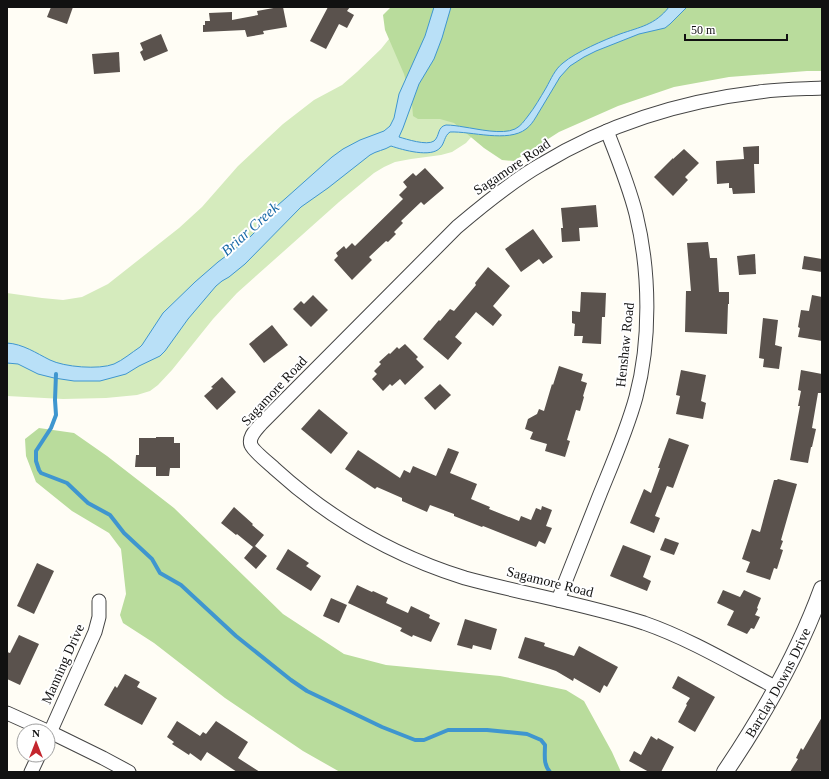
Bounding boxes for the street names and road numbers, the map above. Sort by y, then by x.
street label: Sagamore Road [471,136,553,198]
street label: Henshaw Road [613,302,637,388]
street label: Sagamore Road [238,353,310,429]
street label: Sagamore Road [505,564,595,600]
street label: Manning Drive [39,622,87,706]
street label: Barclay Downs Drive [742,625,813,740]

